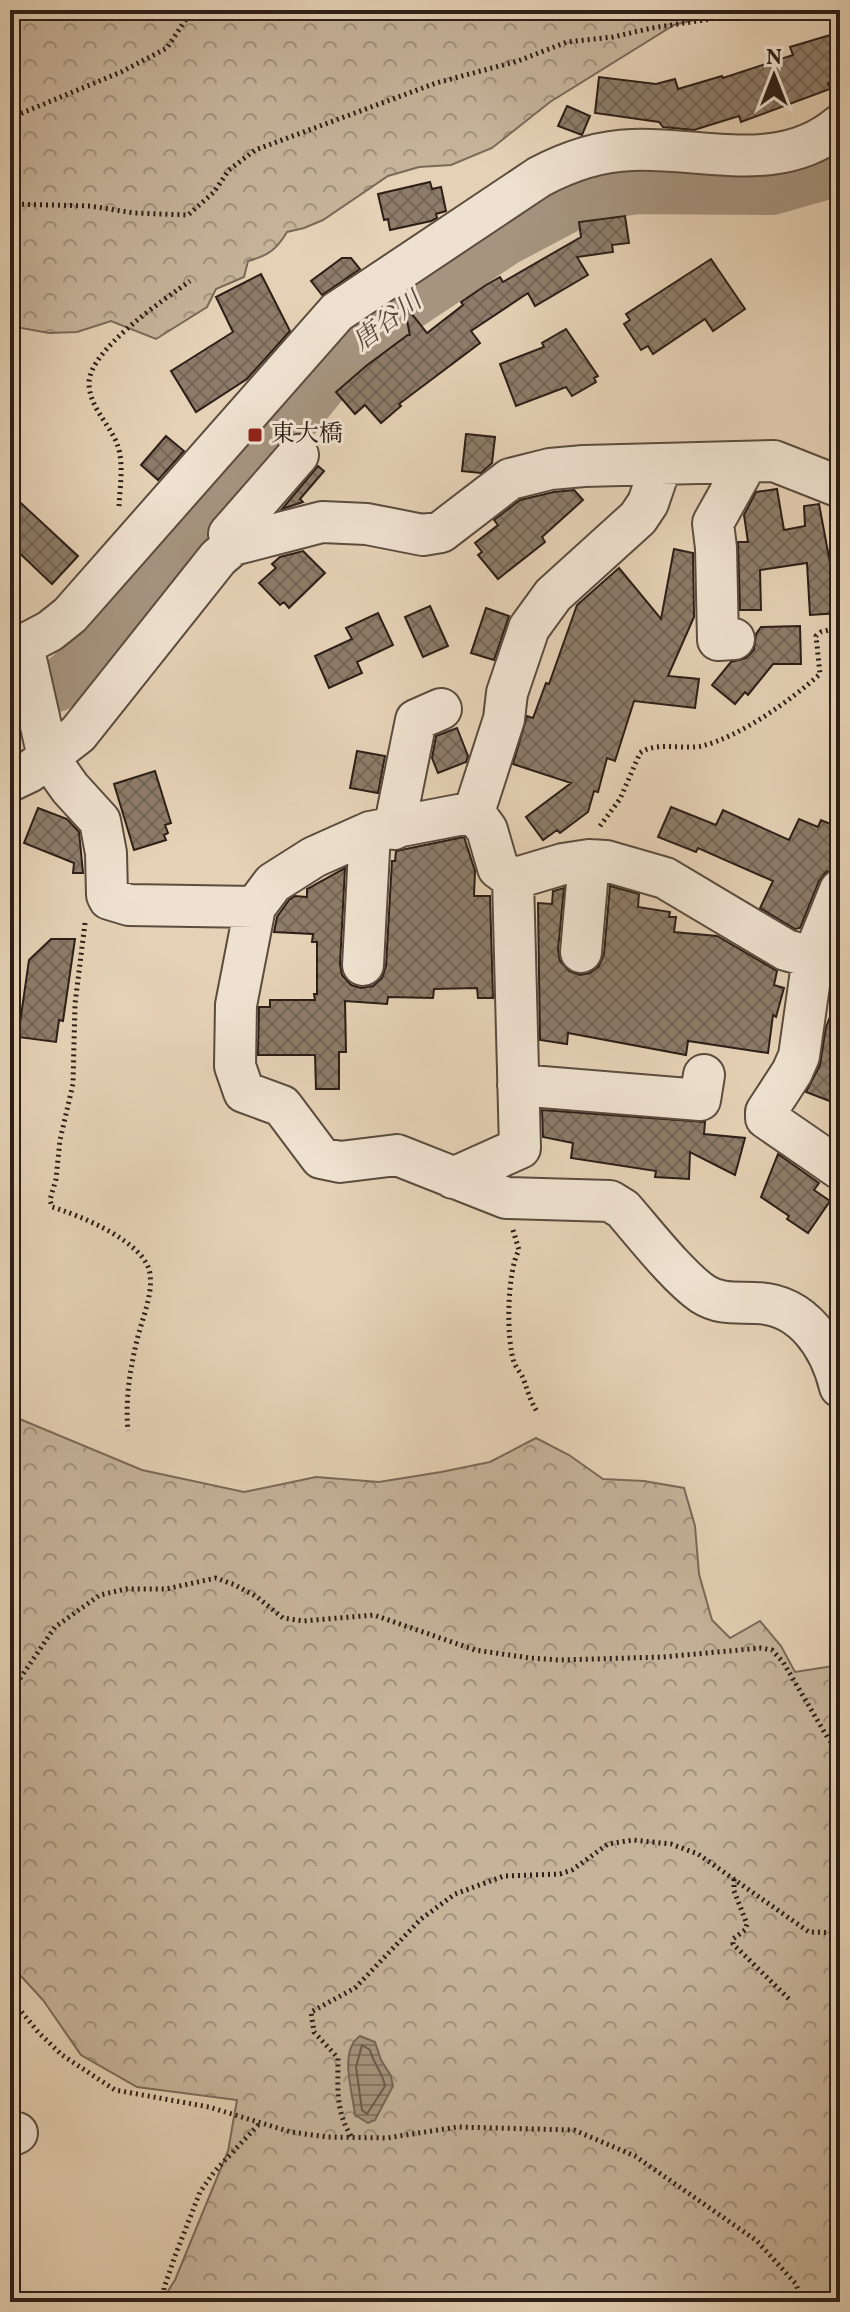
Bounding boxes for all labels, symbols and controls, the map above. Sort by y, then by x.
north arrow [734,36,814,116]
text: N [766,43,782,74]
water label: 唐谷川 [346,282,432,360]
place label: 東大橋 [271,418,343,452]
marker: 東大橋 [246,426,264,444]

